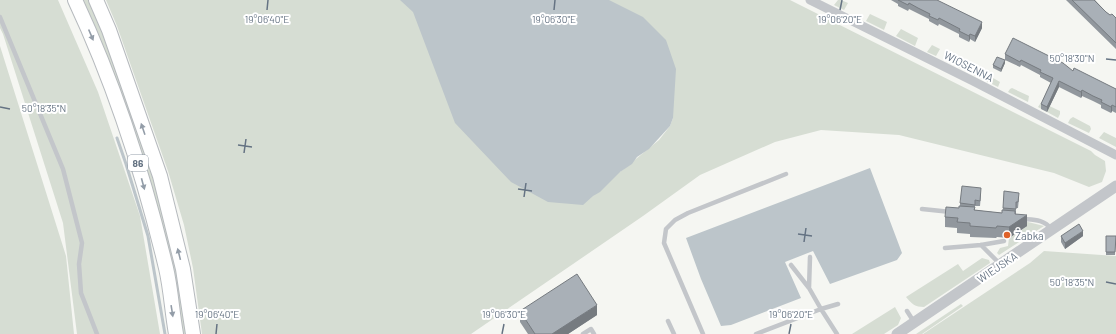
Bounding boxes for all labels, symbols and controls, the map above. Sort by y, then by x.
text: 19°06'40"E [245,13,289,25]
text: 19°06'30"E [532,13,576,25]
text: 19°06'20"E [818,13,862,25]
one-way arrow [88,30,94,41]
street label: WIOSENNA [942,48,996,84]
text: 50°18'30"N [1050,52,1094,64]
text: 50°18'35"N [22,102,66,114]
one-way arrow [140,123,146,135]
road number: 86 [128,155,148,171]
one-way arrow [140,179,146,191]
place label: Żabka [1015,228,1044,242]
marker: Żabka [1002,230,1012,240]
one-way arrow [176,248,182,260]
street label: WIEJSKA [974,249,1020,285]
text: 50°18'35"N [1050,276,1094,288]
one-way arrow [169,305,175,317]
text: 19°06'40"E [195,308,239,320]
text: 19°06'30"E [482,308,526,320]
text: 19°06'20"E [769,308,813,320]

